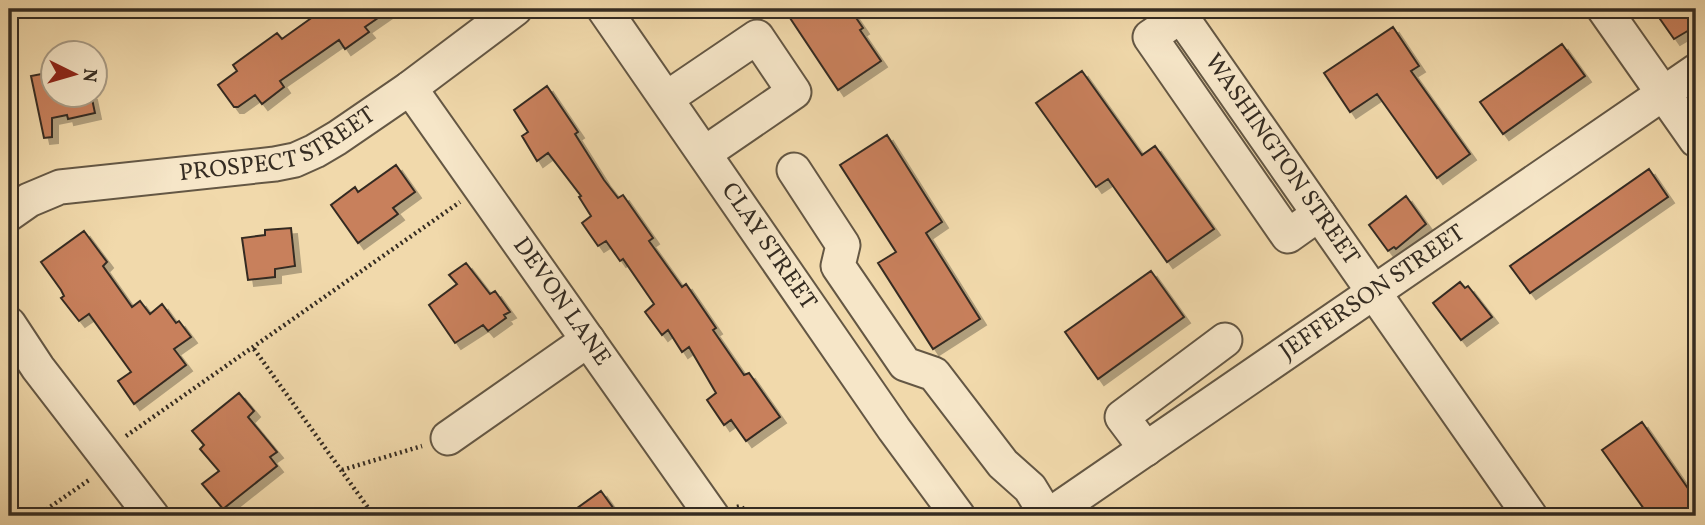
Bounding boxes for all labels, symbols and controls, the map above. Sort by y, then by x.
north arrow [38,38,108,108]
street label: WASHINGTON STREET [1195,47,1367,273]
text: N [75,67,102,84]
street label: PROSPECT STREET [177,99,383,191]
street label: CLAY STREET [712,176,824,317]
street label: JEFFERSON STREET [1273,217,1472,369]
street label: DEVON LANE [504,231,618,373]

